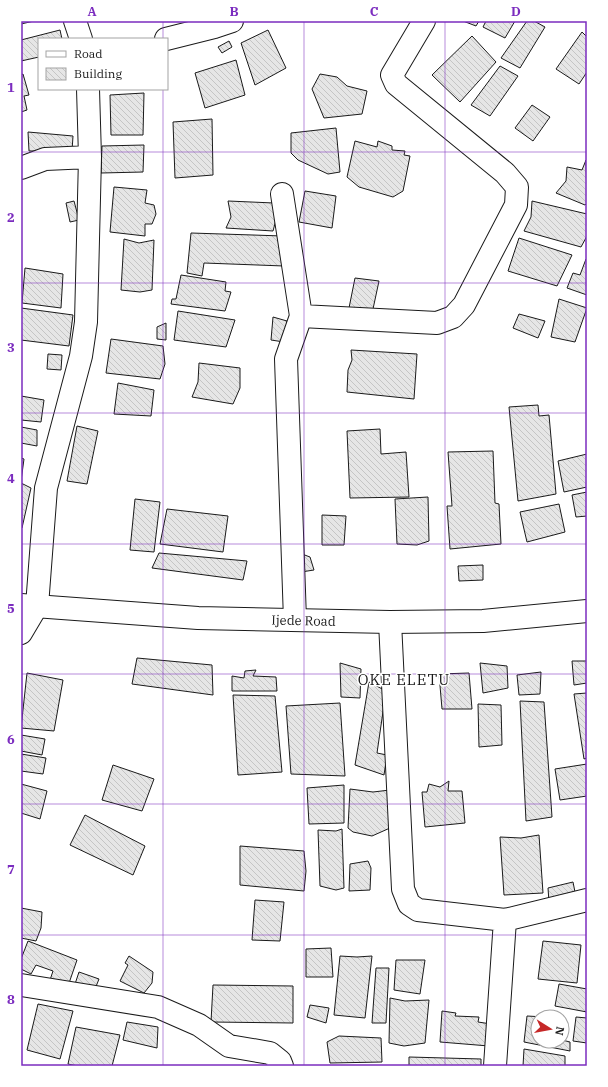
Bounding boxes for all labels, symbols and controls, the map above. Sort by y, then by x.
text: A [87,3,97,20]
text: B [229,3,239,20]
text: C [370,3,379,20]
text: D [511,3,521,20]
legend [38,38,168,90]
text: Road [74,46,103,61]
text: Building [74,66,122,81]
text: 1 [7,79,15,96]
text: 2 [7,209,15,226]
text: 3 [7,339,15,356]
text: 4 [7,470,15,487]
text: 5 [7,600,15,617]
street label: Ijede Road [271,612,336,630]
district label: OKE ELETU [358,670,450,689]
text: 6 [7,731,15,748]
text: 7 [7,861,15,878]
text: 8 [7,991,15,1008]
north arrow [530,1009,570,1049]
text: N [552,1025,568,1037]

